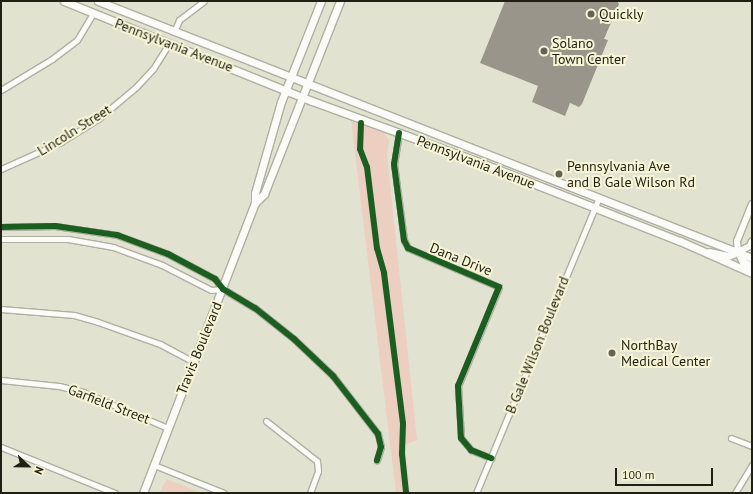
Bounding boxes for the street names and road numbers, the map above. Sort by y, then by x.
street label: Pennsylvania Avenue [112,15,236,75]
street label: Lincoln Street [34,101,114,159]
street label: Pennsylvania Avenue [414,132,538,192]
street label: Dana Drive [427,239,495,279]
street label: B Gale Wilson Boulevard [502,274,572,416]
street label: Travis Boulevard [173,299,225,397]
street label: Garfield Street [66,381,152,427]

